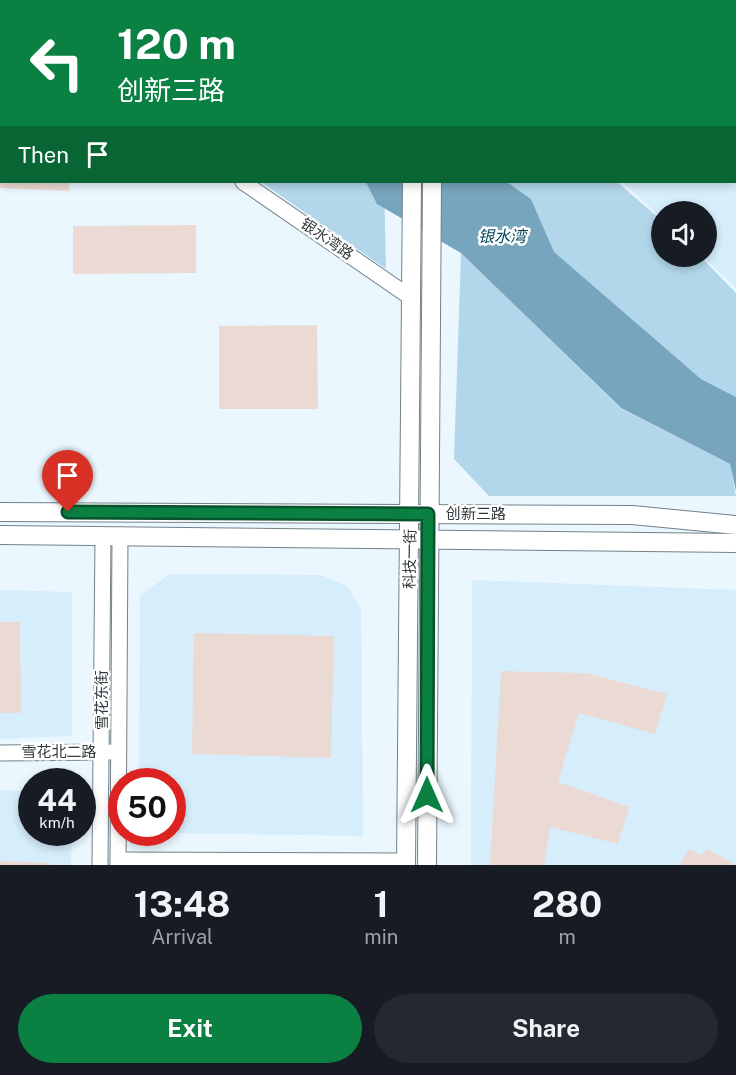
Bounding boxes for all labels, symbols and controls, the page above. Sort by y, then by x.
text: 120 m [117,19,236,68]
icon: left [18,24,96,102]
text: 创新三路 [117,74,225,106]
icon: arrive [81,138,114,171]
text: Then [18,142,69,168]
map controls [651,201,717,267]
button: sound [651,201,717,267]
street label: 银水湾路 [298,214,357,263]
water label: 银水湾 [478,227,529,246]
pin [42,450,93,512]
icon: arrive [51,459,84,492]
street label: 创新三路 [446,505,506,522]
street label: 科技一街 [400,529,419,589]
street label: 雪花东街 [93,670,110,730]
street label: 雪花北二路 [21,743,97,760]
position arrow [395,763,459,827]
speed limit sign: 50 [108,768,186,846]
text: 44 [37,782,77,818]
text: km/h [39,814,75,831]
text: 13:48 [134,883,231,925]
text: 1 [374,883,389,925]
text: 280 [532,883,602,925]
text: Arrival [151,925,213,949]
text: min [364,925,398,949]
text: m [558,925,576,949]
button: Exit [18,994,362,1063]
button: Share [374,994,718,1063]

